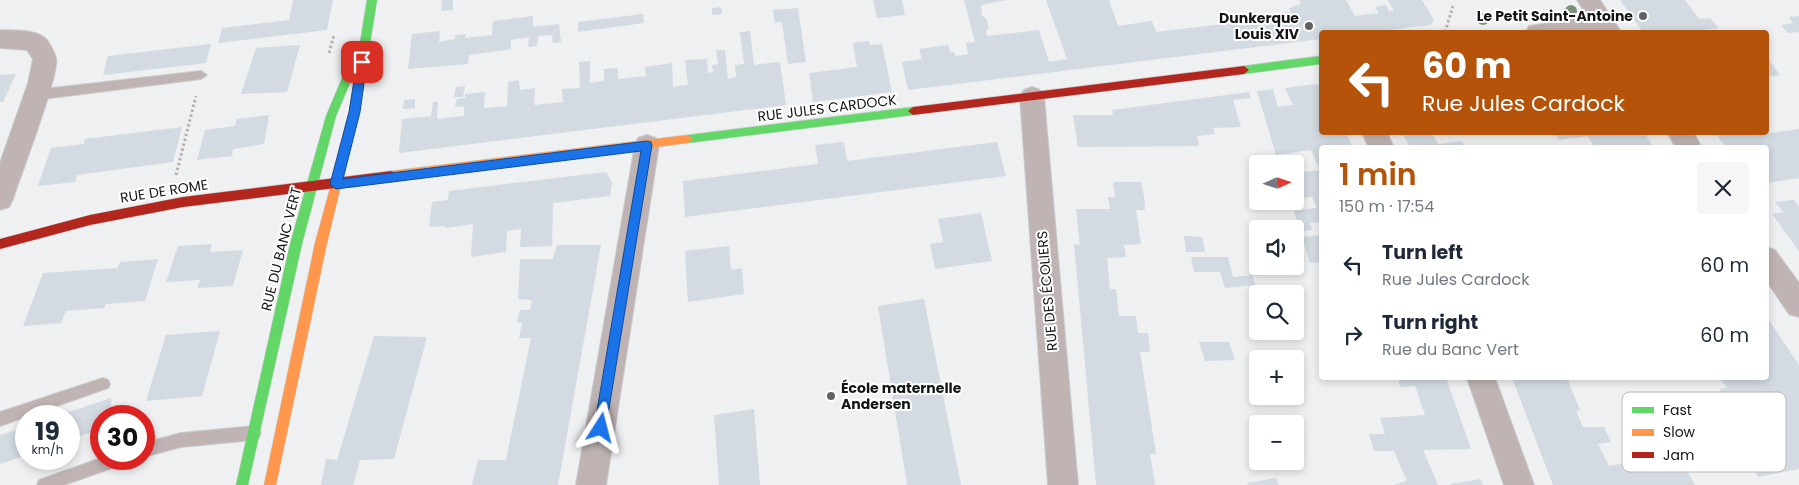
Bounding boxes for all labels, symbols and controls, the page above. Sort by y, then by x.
place label: Le Petit Saint-Antoine [1477,6,1633,26]
place label: Dunkerque Louis XIV [1219,8,1300,44]
marker: Le Petit Saint-Antoine [1637,10,1649,22]
marker: Dunkerque Louis XIV [1303,20,1315,32]
pin [341,41,383,83]
text: 60 m [1422,41,1512,90]
icon: arrive [348,48,376,76]
icon: left [1339,50,1404,115]
text: Rue Jules Cardock [1422,88,1625,119]
street label: RUE JULES CARDOCK [756,89,898,126]
text: 1 min [1339,153,1417,196]
north arrow [1249,155,1304,210]
map controls [1249,155,1304,470]
button: close [1697,162,1749,214]
street label: RUE DE ROME [119,174,209,208]
street label: RUE DU BANC VERT [256,185,306,313]
text: 150 m · 17:54 [1339,195,1434,218]
button: sound [1249,220,1304,275]
street label: RUE DES ÉCOLIERS [1032,230,1062,352]
text: Turn left [1382,239,1463,266]
icon: left [1339,251,1367,279]
text: 60 m [1700,252,1749,279]
text: Rue Jules Cardock [1382,268,1530,291]
button: search [1249,285,1304,340]
text: Turn right [1382,309,1478,336]
icon: right [1339,321,1367,349]
text: 60 m [1700,322,1749,349]
text: Rue du Banc Vert [1382,338,1519,361]
button: + [1249,350,1304,405]
place label: École maternelle Andersen [841,378,962,414]
marker: École maternelle Andersen [825,390,837,402]
legend [1622,392,1786,472]
text: Fast [1663,400,1692,420]
position arrow [574,401,626,453]
speed limit sign: 30 [90,405,155,470]
text: 19 [35,414,60,449]
button: − [1249,415,1304,470]
text: Slow [1663,422,1696,442]
text: km/h [32,441,63,458]
text: Jam [1663,445,1694,465]

